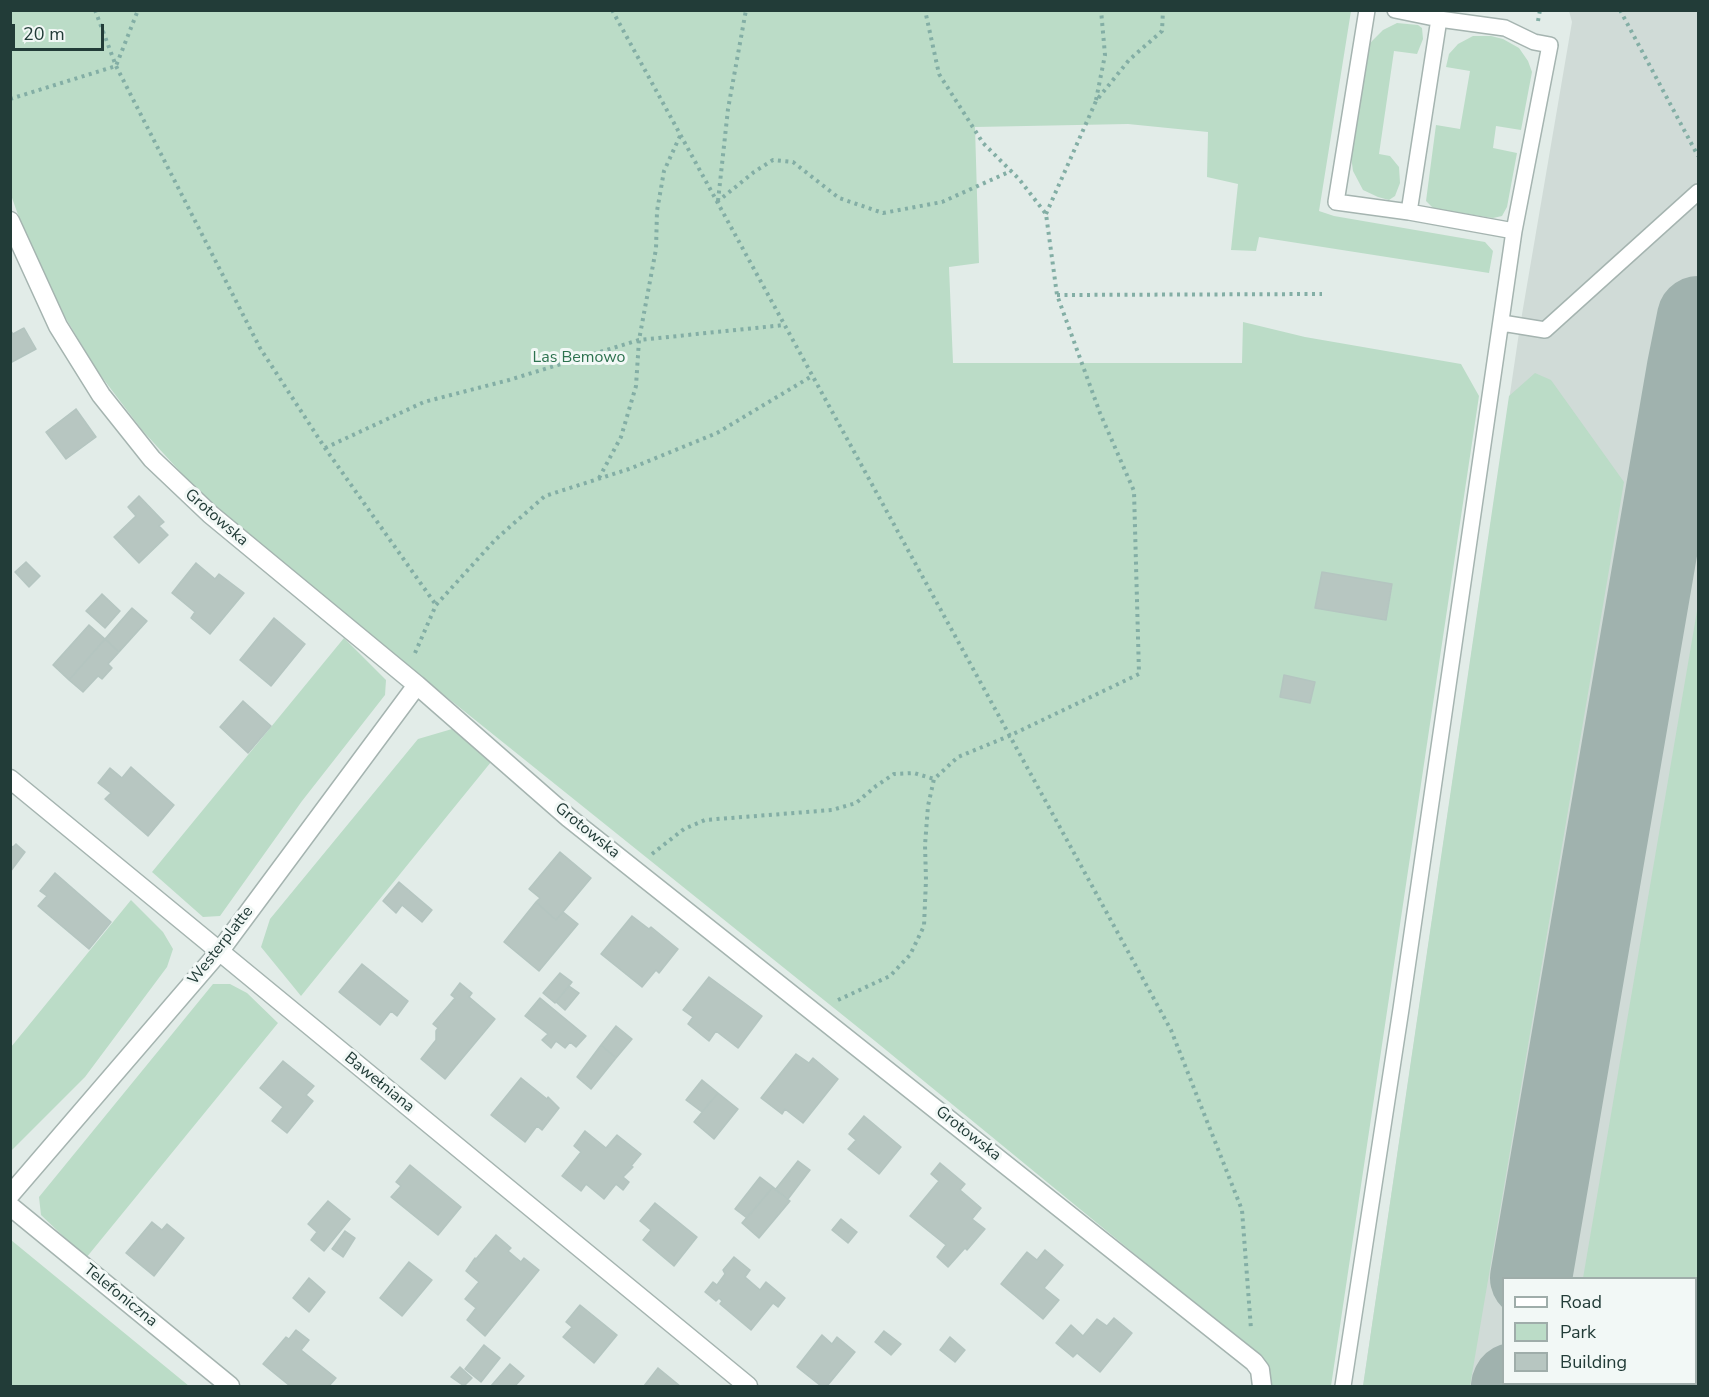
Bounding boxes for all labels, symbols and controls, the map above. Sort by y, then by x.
scale bar [15,12,106,50]
text: 20 m [23,22,65,46]
park label: Las Bemowo [532,348,626,368]
street label: Grotowska [180,485,252,551]
street label: Grotowska [551,799,623,863]
street label: Westerplatte [184,903,258,989]
street label: Bawełniana [340,1049,418,1117]
street label: Grotowska [931,1103,1005,1165]
street label: Telefoniczna [79,1260,161,1332]
legend [1502,1277,1697,1385]
text: Road [1560,1290,1602,1314]
text: Park [1560,1320,1596,1344]
text: Building [1560,1350,1627,1374]

